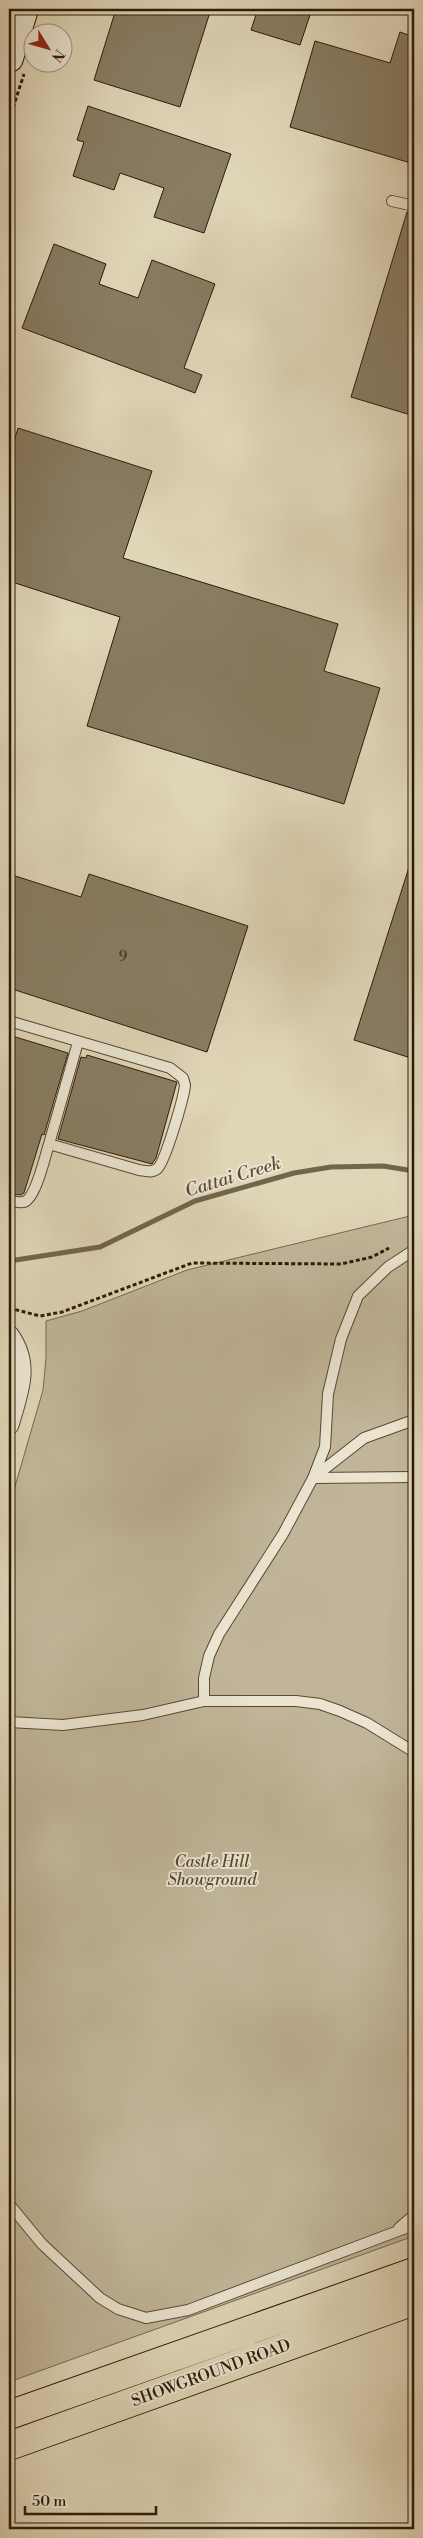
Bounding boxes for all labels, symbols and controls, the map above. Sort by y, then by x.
north arrow [22,22,72,72]
text: N [47,45,68,65]
house number: 9 [119,948,127,966]
water label: Cattai Creek [182,1151,284,1203]
park label: Castle Hill Showground [167,1852,258,1890]
street label: SHOWGROUND ROAD [129,2335,293,2411]
scale bar [25,2483,156,2515]
text: 50 m [32,2492,66,2511]

